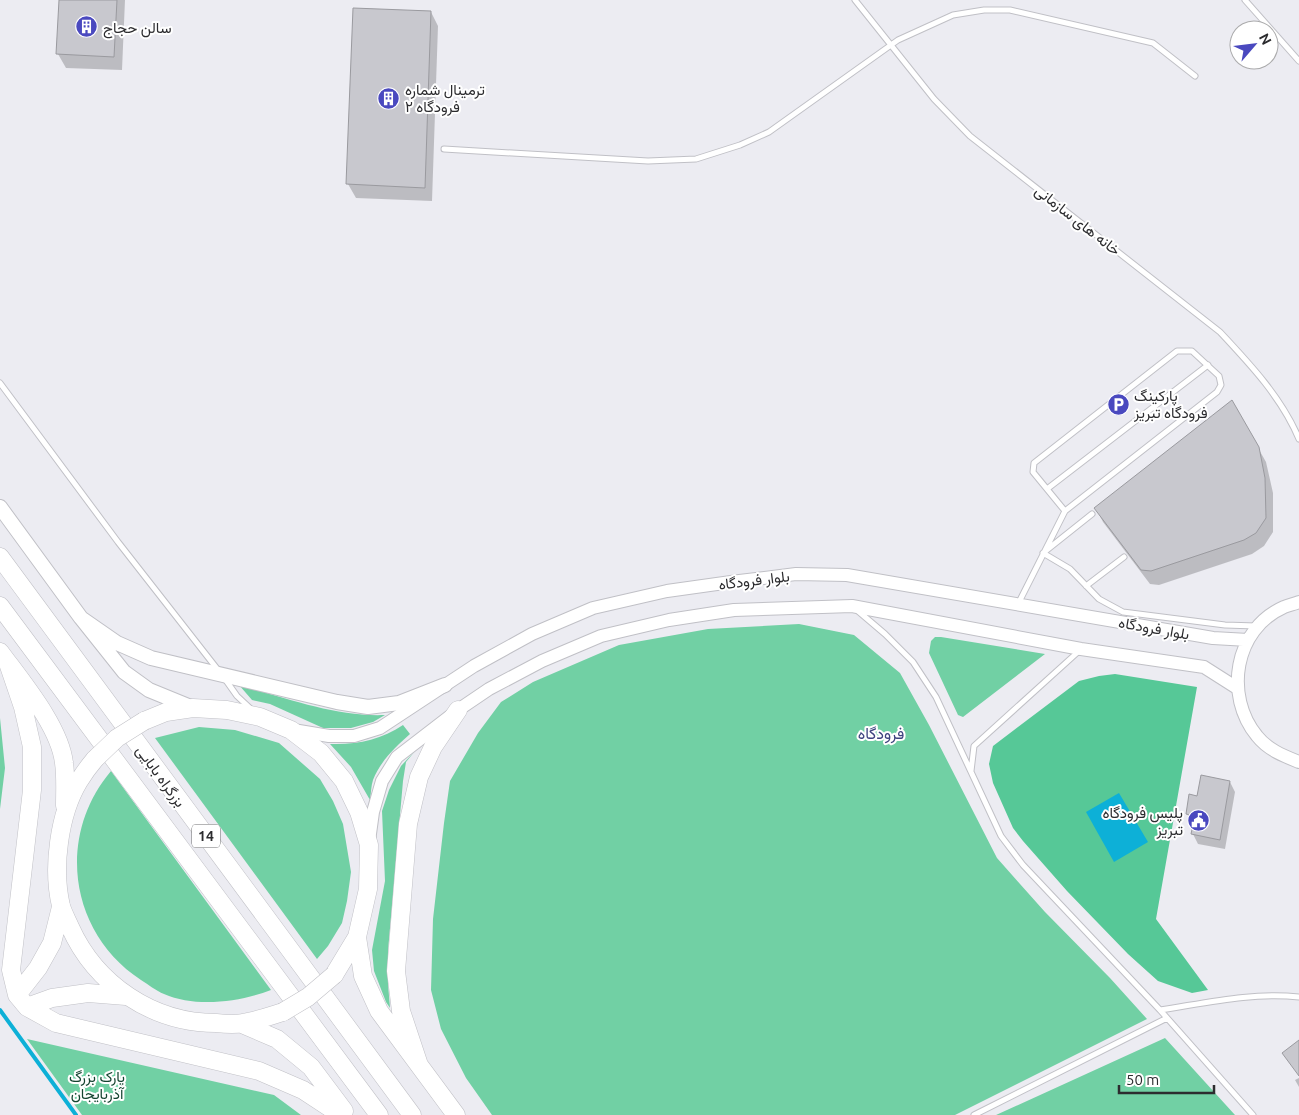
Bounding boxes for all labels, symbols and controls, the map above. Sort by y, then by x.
building icon: سالن حجاج [75,15,99,39]
place label: سالن حجاج [103,19,172,39]
north arrow [1229,20,1279,70]
text: N [1256,31,1275,47]
place label: ترمينال شماره ۲ فرودگاه [405,81,485,116]
building icon: ترمينال شماره ۲ فرودگاه [377,86,401,110]
street label: خانه های سازمانی [1031,181,1124,260]
place label: پارکینگ فرودگاه تبریز [1133,387,1208,422]
parking icon: پارکینگ فرودگاه تبریز [1106,392,1130,416]
street label: بلوار فرودگاه [717,567,791,594]
street label: بلوار فرودگاه [1117,613,1191,644]
district label: فرودگاه [858,724,904,744]
street label: بزرگراه بابایی [131,742,189,811]
place label: پلیس فرودگاه تبریز [1102,804,1183,839]
public building icon: پلیس فرودگاه تبریز [1187,809,1211,833]
road number: 14 [192,824,220,848]
scale bar [1119,1062,1214,1094]
park label: پارک بزرگ آذربایجان [69,1068,125,1103]
text: 50 m [1126,1071,1159,1088]

